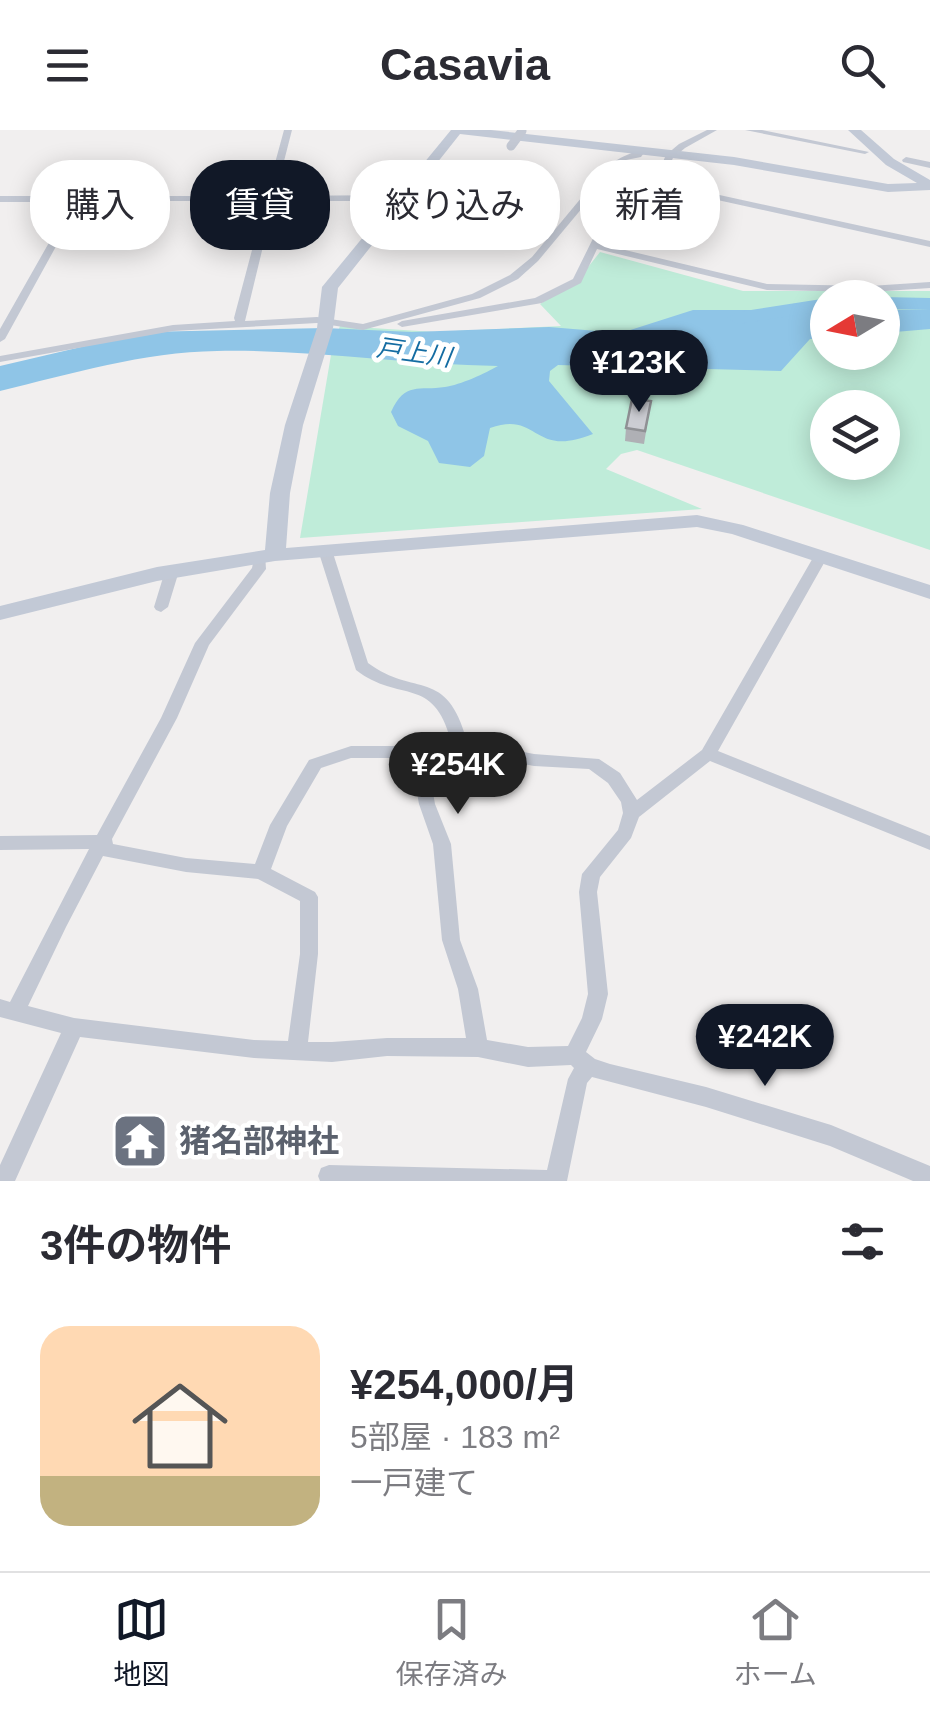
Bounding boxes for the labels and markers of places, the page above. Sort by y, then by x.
pin: ¥123K [569,330,709,415]
pin: ¥254K [388,732,528,817]
pin: ¥242K [695,1004,835,1089]
temple icon: 猪名部神社 [110,1111,170,1171]
place label: 猪名部神社 [179,1123,339,1159]

